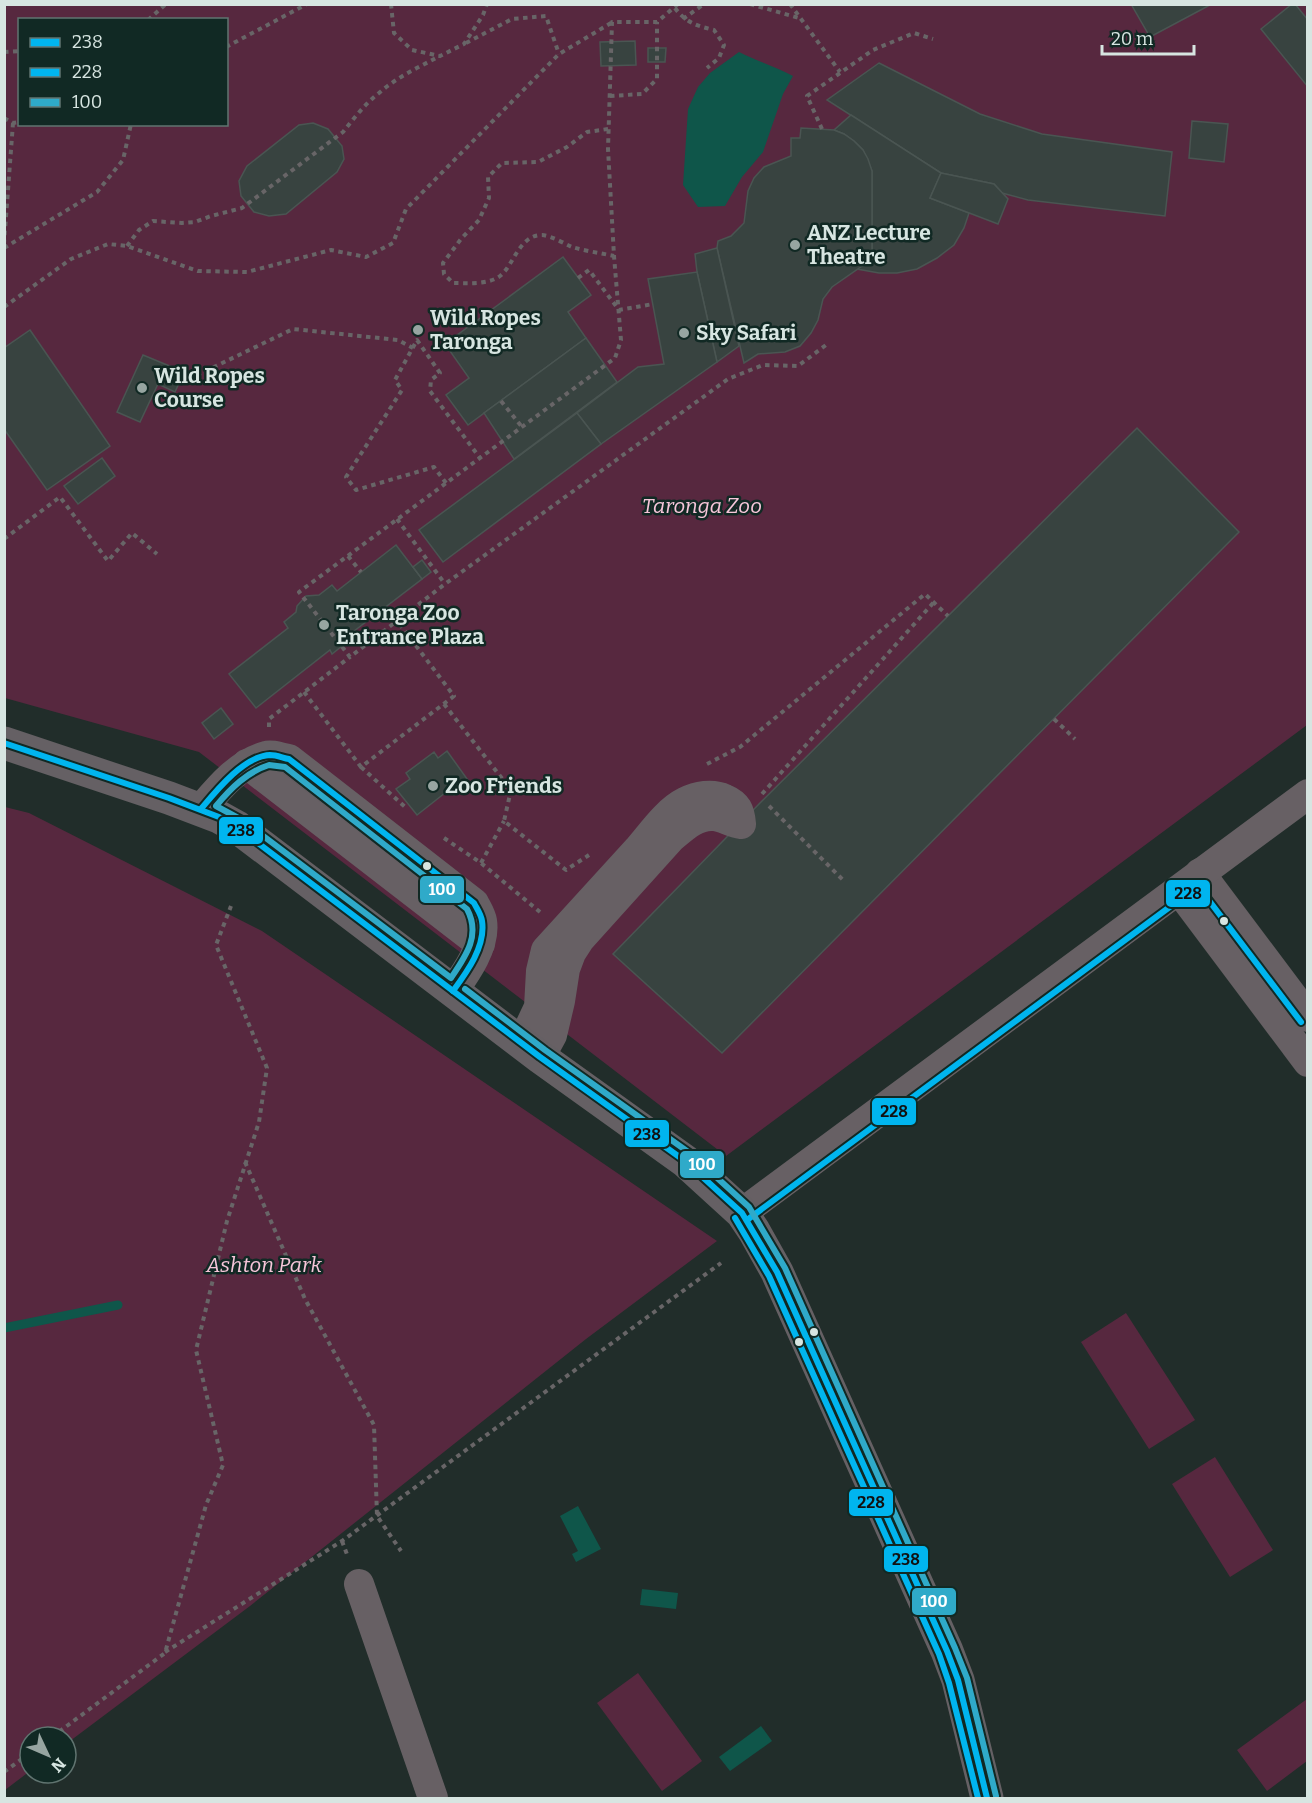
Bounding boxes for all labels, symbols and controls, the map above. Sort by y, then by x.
legend [18,18,228,126]
scale bar [1102,18,1194,56]
text: 20 m [1111,28,1153,50]
text: 238 [72,31,103,53]
text: 228 [72,61,102,83]
text: 100 [72,91,102,113]
place label: ANZ Lecture Theatre [807,220,931,270]
marker: ANZ Lecture Theatre [788,238,802,252]
place label: Wild Ropes Taronga [430,305,541,355]
place label: Sky Safari [696,320,797,346]
marker: Wild Ropes Taronga [411,323,425,337]
marker: Sky Safari [677,326,691,340]
place label: Wild Ropes Course [154,363,265,413]
marker: Wild Ropes Course [135,381,149,395]
park label: Taronga Zoo [642,493,762,519]
place label: Taronga Zoo Entrance Plaza [336,600,484,650]
marker: Taronga Zoo Entrance Plaza [317,618,331,632]
place label: Zoo Friends [445,773,562,799]
marker: Zoo Friends [426,779,440,793]
line badge: 238 [218,816,264,845]
text: 238 [227,821,255,840]
unlabelled marker [421,860,433,872]
line badge: 100 [419,875,465,904]
line badge: 228 [1165,879,1211,908]
text: 100 [428,880,456,899]
text: 228 [1174,884,1202,903]
unlabelled marker [1218,915,1230,927]
line badge: 228 [871,1097,917,1126]
text: 228 [880,1102,908,1121]
line badge: 238 [624,1119,670,1148]
text: 238 [633,1125,661,1144]
line badge: 100 [679,1150,725,1179]
text: 100 [688,1155,716,1174]
park label: Ashton Park [205,1252,322,1278]
unlabelled marker [808,1326,820,1338]
unlabelled marker [793,1336,805,1348]
line badge: 228 [848,1488,894,1517]
text: 228 [857,1493,885,1512]
line badge: 238 [883,1545,929,1573]
text: 238 [892,1550,920,1569]
line badge: 100 [911,1587,957,1616]
text: 100 [920,1592,948,1611]
north arrow [18,1725,78,1785]
text: N [47,1754,70,1776]

